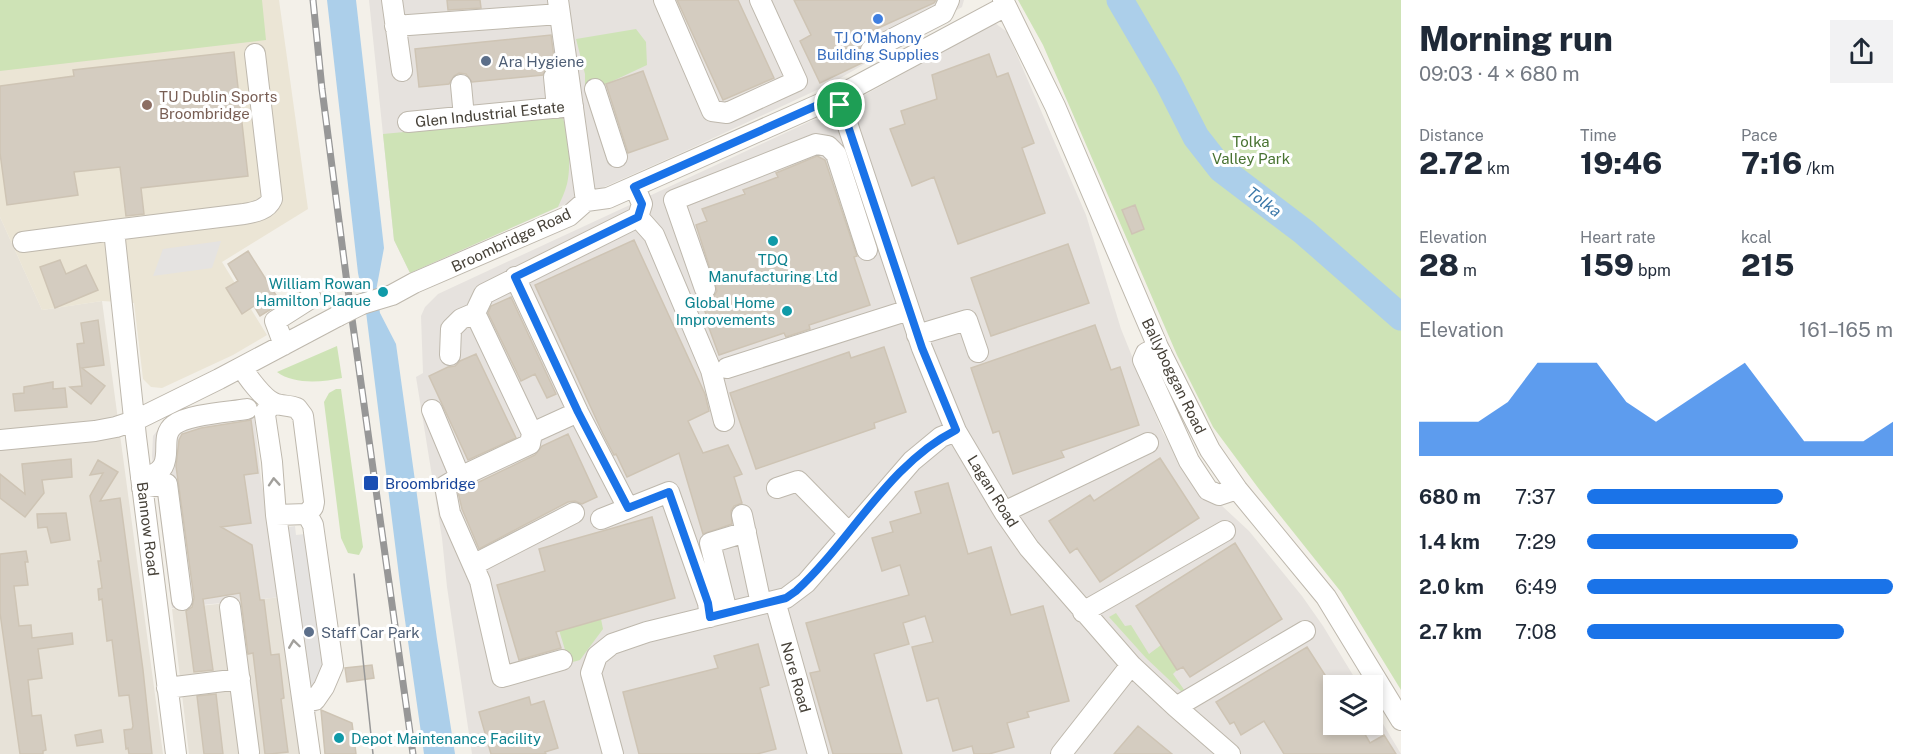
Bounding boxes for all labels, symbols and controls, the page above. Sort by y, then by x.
marker: TJ O'Mahony Building Supplies [871,12,885,26]
text: Morning run [1419,20,1613,58]
button: share [1830,20,1893,83]
place label: TJ O'Mahony Building Supplies [817,29,939,63]
place label: Ara Hygiene [498,53,584,70]
marker: Ara Hygiene [479,54,493,68]
text: 09:03 · 4 × 680 m [1419,62,1580,86]
pin [814,79,865,130]
place label: TU Dublin Sports Broombridge [159,88,277,122]
icon: arrive [823,88,856,121]
marker: TU Dublin Sports Broombridge [140,98,154,112]
street label: Glen Industrial Estate [414,98,566,130]
text: Distance [1419,126,1484,145]
text: Time [1580,126,1616,145]
text: Pace [1741,126,1778,145]
park label: Tolka Valley Park [1212,133,1290,167]
text: 2.72 [1419,145,1483,181]
text: 19:46 [1580,145,1662,181]
text: 7:16 [1741,145,1802,181]
text: km [1483,159,1510,178]
text: /km [1802,159,1835,178]
water label: Tolka [1243,183,1285,221]
street label: Broombridge Road [449,205,573,275]
text: Elevation [1419,228,1487,247]
text: Heart rate [1580,228,1656,247]
text: kcal [1741,228,1772,247]
marker: TDQ Manufacturing Ltd [766,234,780,248]
text: 28 [1419,247,1459,283]
text: 159 [1580,247,1634,283]
text: 215 [1741,247,1794,283]
place label: TDQ Manufacturing Ltd [708,251,838,285]
text: m [1459,261,1477,280]
text: bpm [1634,261,1671,280]
place label: William Rowan Hamilton Plaque [256,275,371,309]
marker: William Rowan Hamilton Plaque [376,285,390,299]
place label: Global Home Improvements [676,294,775,328]
marker: Global Home Improvements [780,304,794,318]
street label: Ballyboggan Road [1139,315,1209,437]
text: Elevation [1419,318,1504,342]
text: 161–165 m [1799,318,1893,342]
street label: Lagan Road [964,452,1022,530]
marker: Broombridge [362,474,380,492]
place label: Broombridge [385,475,476,492]
one-way arrow [268,477,281,486]
street label: Bannow Road [134,481,162,577]
text: 680 m [1419,485,1481,509]
text: 7:37 [1515,485,1556,509]
text: 1.4 km [1419,530,1480,554]
text: 7:29 [1515,530,1556,554]
text: 2.0 km [1419,575,1484,599]
text: 6:49 [1515,575,1557,599]
text: 2.7 km [1419,620,1482,644]
text: 7:08 [1515,620,1557,644]
place label: Staff Car Park [321,624,420,641]
marker: Staff Car Park [302,625,316,639]
one-way arrow [289,640,301,649]
street label: Nore Road [778,640,814,714]
map controls [1323,675,1383,735]
button: layers [1323,675,1383,735]
place label: Depot Maintenance Facility [351,730,541,747]
marker: Depot Maintenance Facility [332,731,346,745]

